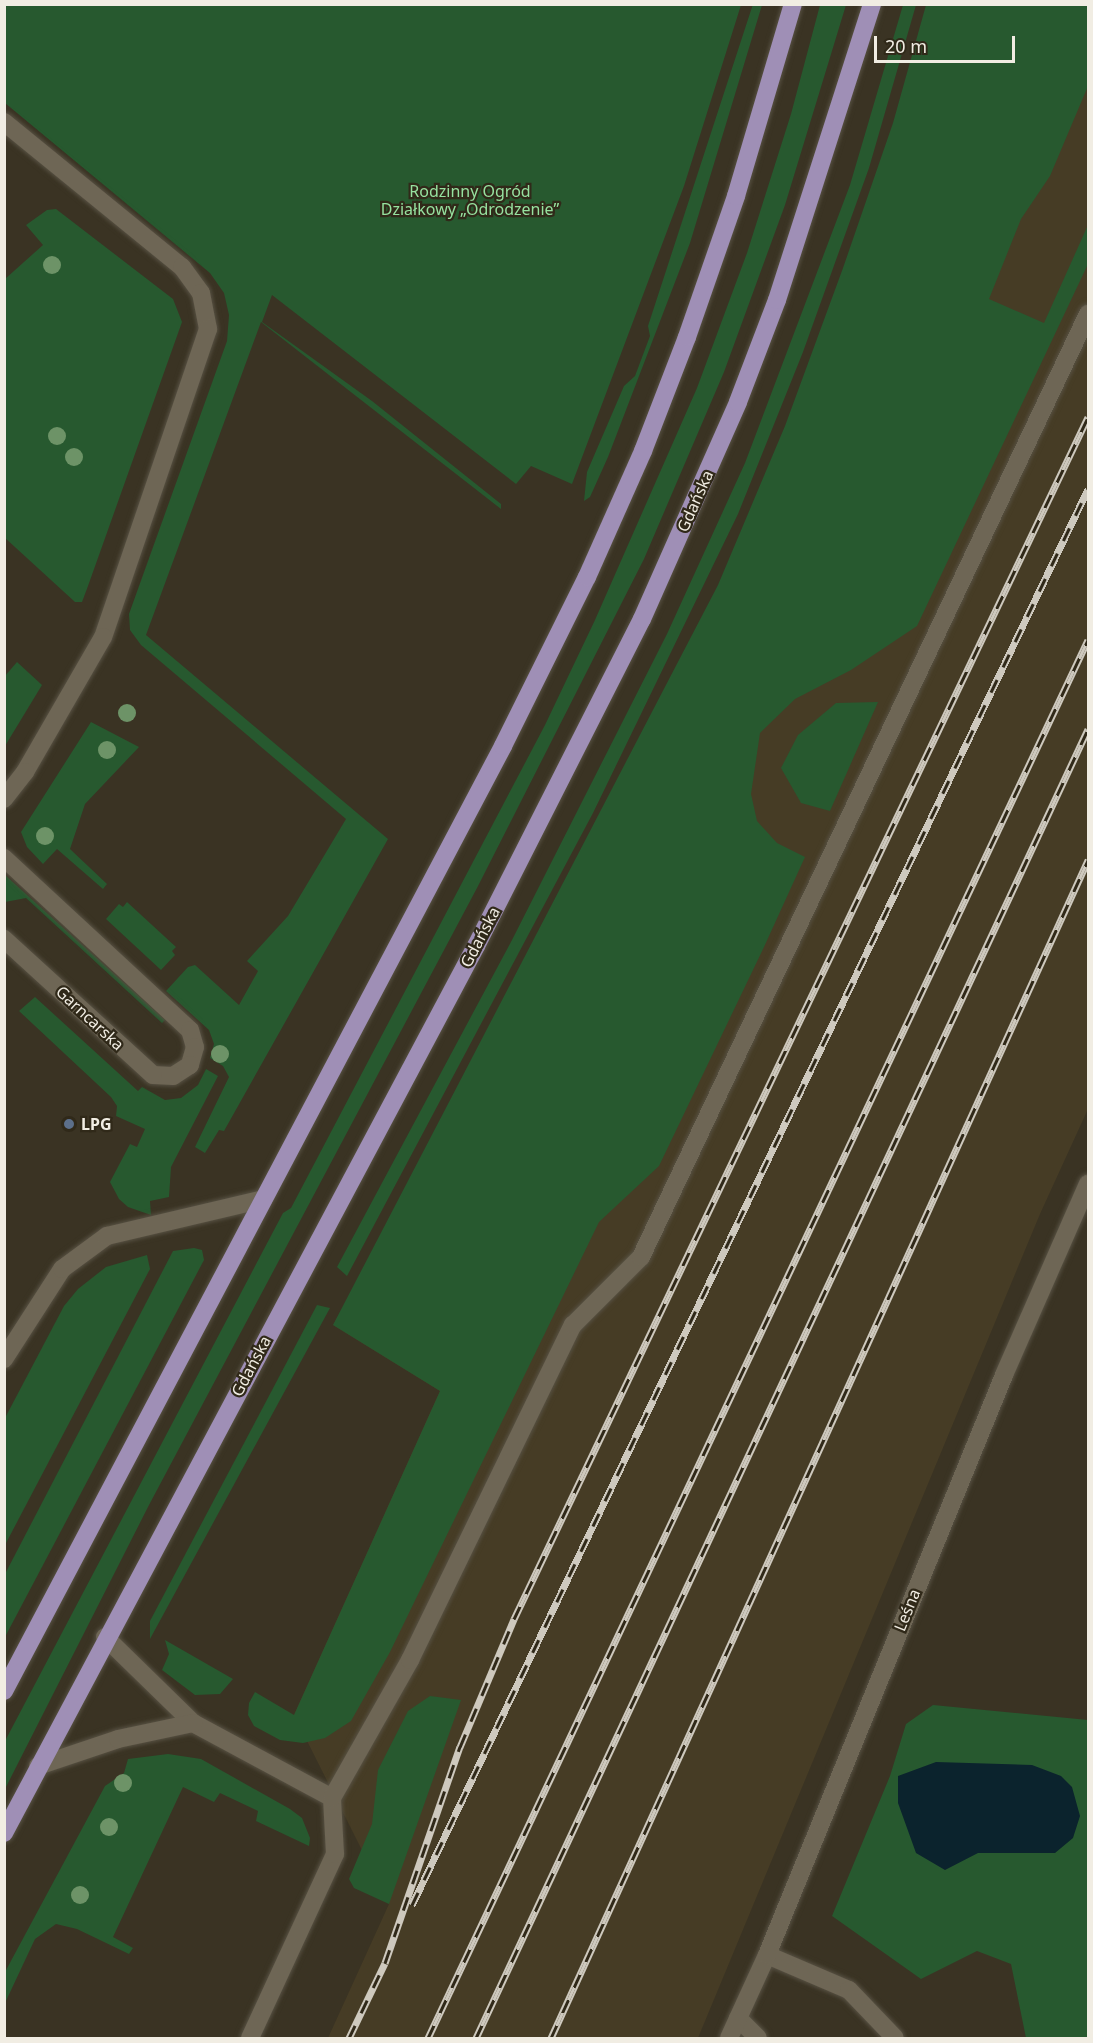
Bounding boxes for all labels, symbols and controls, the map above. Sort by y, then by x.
scale bar [877,24,1018,62]
text: 20 m [885,34,927,58]
park label: Rodzinny Ogród Działkowy „Odrodzenie” [381,181,559,219]
street label: Gdańska [673,467,717,535]
street label: Gdańska [456,904,504,970]
street label: Garncarska [52,982,128,1054]
place label: LPG [81,1114,111,1134]
marker: LPG [62,1117,76,1131]
street label: Gdańska [227,1333,275,1399]
street label: Leśna [890,1586,924,1634]

